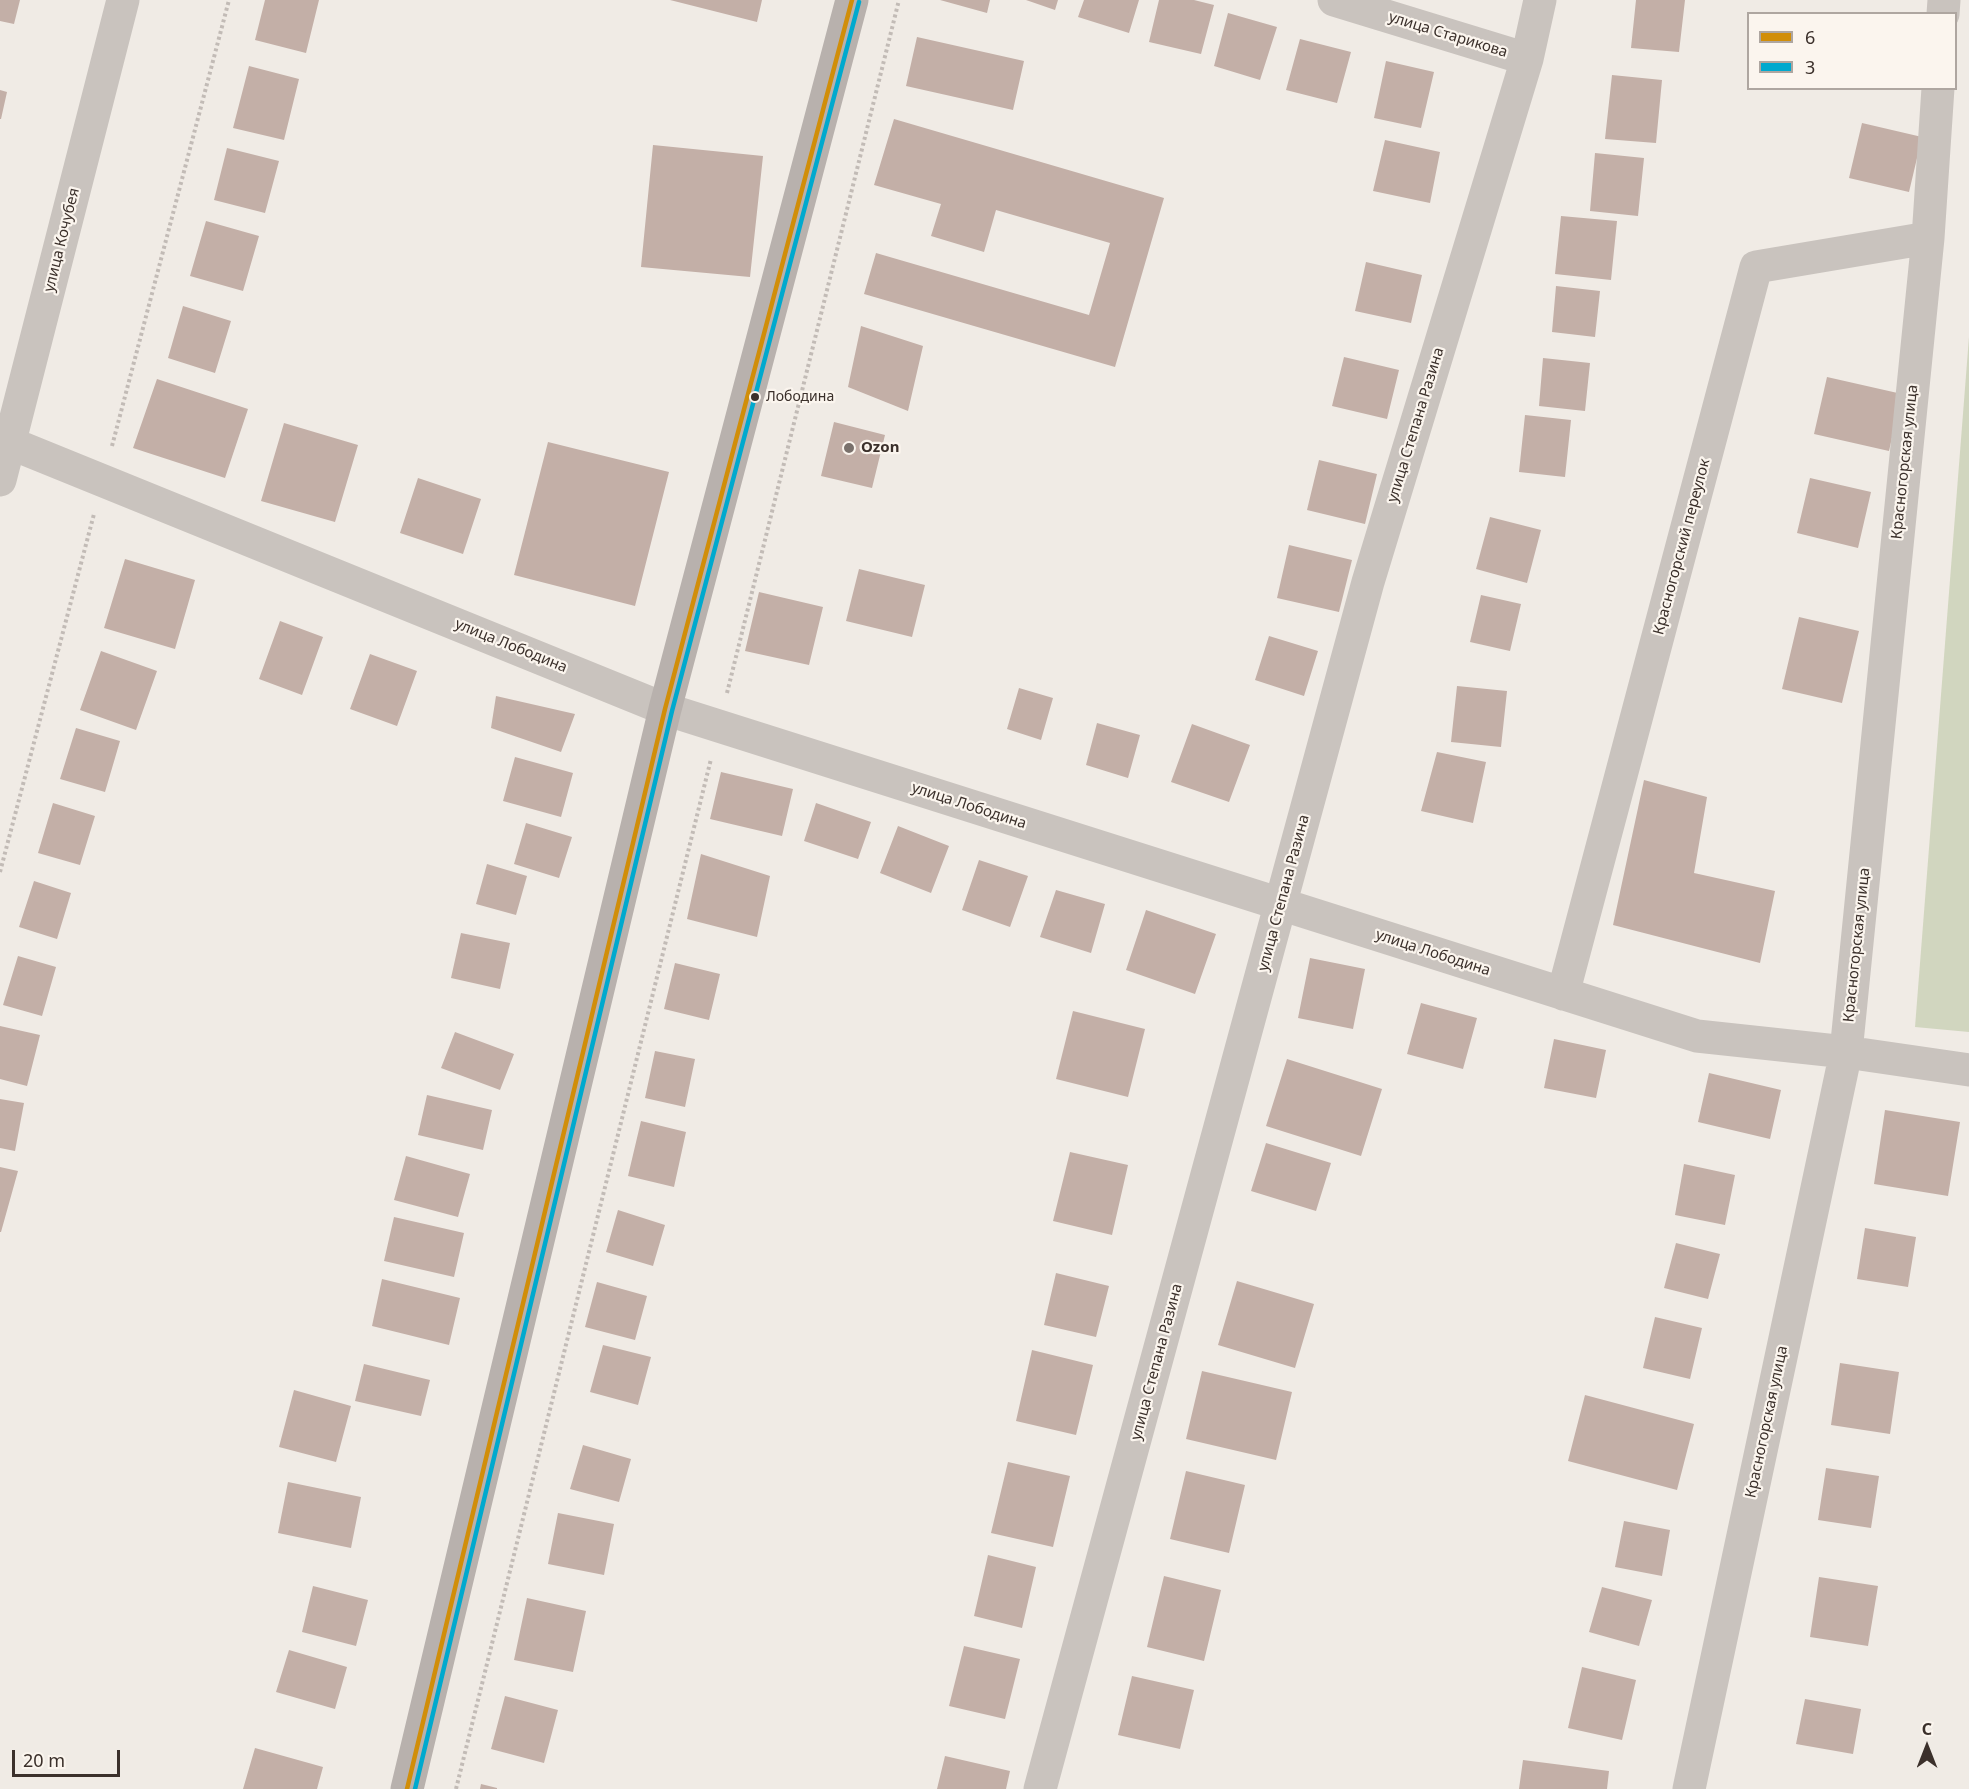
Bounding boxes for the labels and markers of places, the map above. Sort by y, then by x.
place label: Лободина [766,389,834,405]
marker: Лободина [749,391,761,403]
place label: Ozon [861,439,899,457]
marker: Ozon [842,441,856,455]

